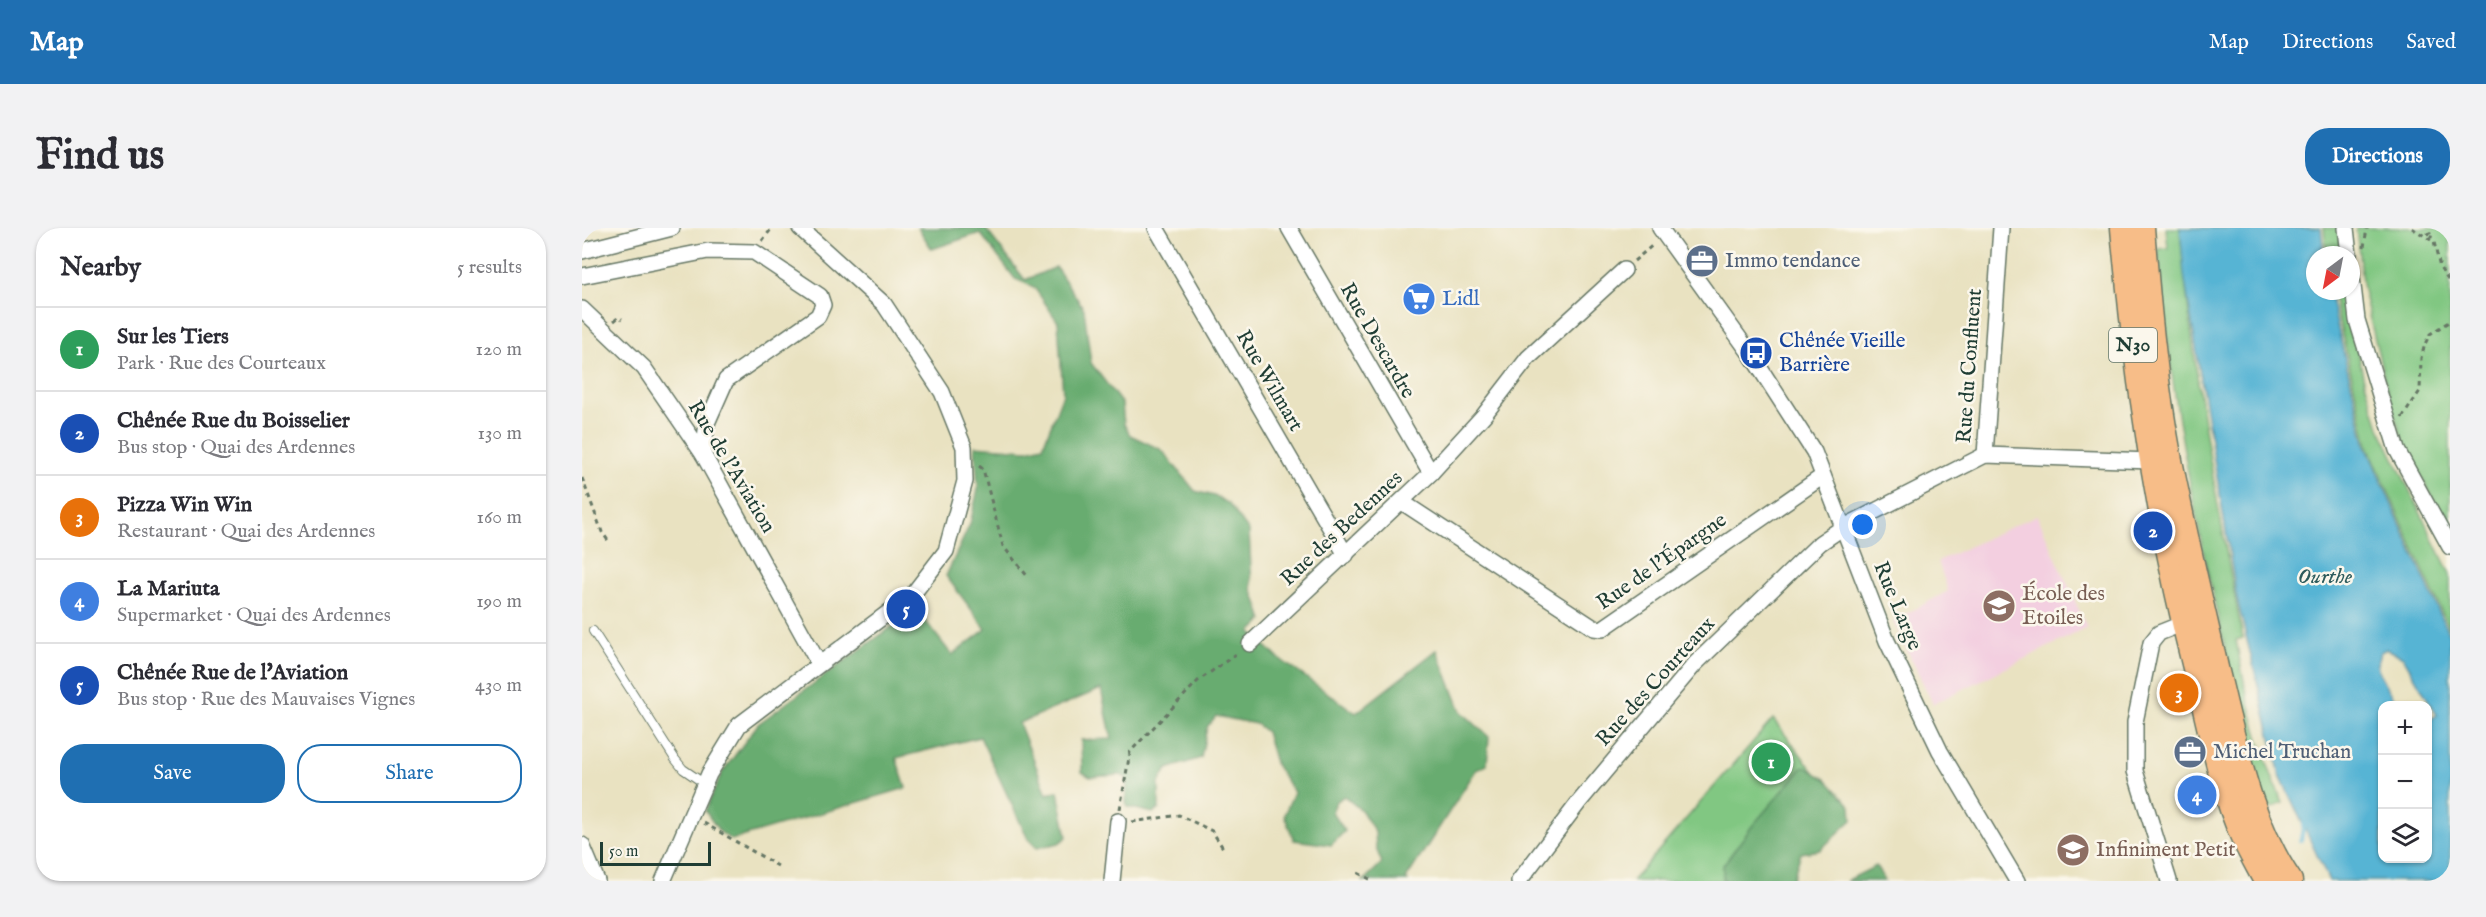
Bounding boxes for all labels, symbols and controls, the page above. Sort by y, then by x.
text: Map [30,25,84,60]
text: Map [2209,29,2249,56]
text: Directions [2282,29,2373,56]
text: Saved [2406,29,2456,56]
button: Directions [2305,128,2450,185]
text: Find us [36,130,164,183]
office icon: Immo tendance [1684,243,1720,279]
north arrow [2306,246,2360,300]
place label: Immo tendance [1725,248,1861,275]
text: Nearby [60,251,141,284]
text: 5 results [457,255,522,280]
street label: Rue Descardre [1333,278,1421,404]
supermarket icon: Lidl [1401,281,1437,317]
place label: Lidl [1442,286,1480,313]
street label: Rue du Confluent [1951,288,1989,444]
text: Sur les Tiers [117,323,229,351]
street label: Rue Wilmart [1229,325,1309,437]
place label: Chênée Vieille Barrière [1779,328,1906,379]
road number: N30 [2109,328,2157,362]
bus stop icon: Chênée Vieille Barrière [1738,335,1774,371]
text: 1 [76,337,83,362]
text: 120 m [476,337,522,362]
text: Park · Rue des Courteaux [117,351,326,376]
street label: Rue de l'Aviation [681,396,781,538]
text: Chênée Rue du Boisselier [117,407,350,435]
text: 2 [75,421,84,446]
text: 130 m [477,421,522,446]
text: Bus stop · Quai des Ardennes [117,435,355,460]
street label: Rue des Bedennes [1275,465,1409,593]
text: Pizza Win Win [117,491,252,519]
text: 3 [76,505,83,530]
text: 160 m [476,505,522,530]
street label: Rue de l'Épargne [1591,506,1733,617]
pin: 2 [2134,508,2172,554]
your location [1848,510,1877,539]
text: Restaurant · Quai des Ardennes [117,519,375,544]
street label: Rue Large [1866,558,1928,655]
water label: Ourthe [2298,563,2353,591]
text: La Mariuta [117,575,219,603]
place label: École des Etoiles [2022,580,2105,632]
pin: 5 [886,586,926,632]
school or university icon: École des Etoiles [1981,588,2017,624]
text: 4 [75,589,84,614]
text: 190 m [476,589,522,614]
text: Supermarket · Quai des Ardennes [117,603,391,628]
street label: Rue des Courteaux [1591,611,1721,753]
text: Chênée Rue de l'Aviation [117,659,348,687]
pin: 3 [2160,670,2198,716]
text: 5 [76,673,83,698]
text: 430 m [475,673,522,698]
text: Bus stop · Rue des Mauvaises Vignes [117,687,415,712]
map controls [2378,701,2432,863]
button: + [2378,701,2432,755]
office icon: Michel Truchan [2172,734,2208,770]
place label: Michel Truchan [2213,739,2351,766]
pin: 1 [1752,740,1790,784]
button: Save [60,744,285,803]
button: Share [297,744,522,803]
button: − [2378,755,2432,809]
pin: 4 [2178,772,2216,818]
button: layers [2378,809,2432,863]
school or university icon: Infiniment Petit [2055,832,2091,868]
place label: Infiniment Petit [2096,837,2235,864]
scale bar [600,839,711,866]
text: 50 m [609,842,638,862]

